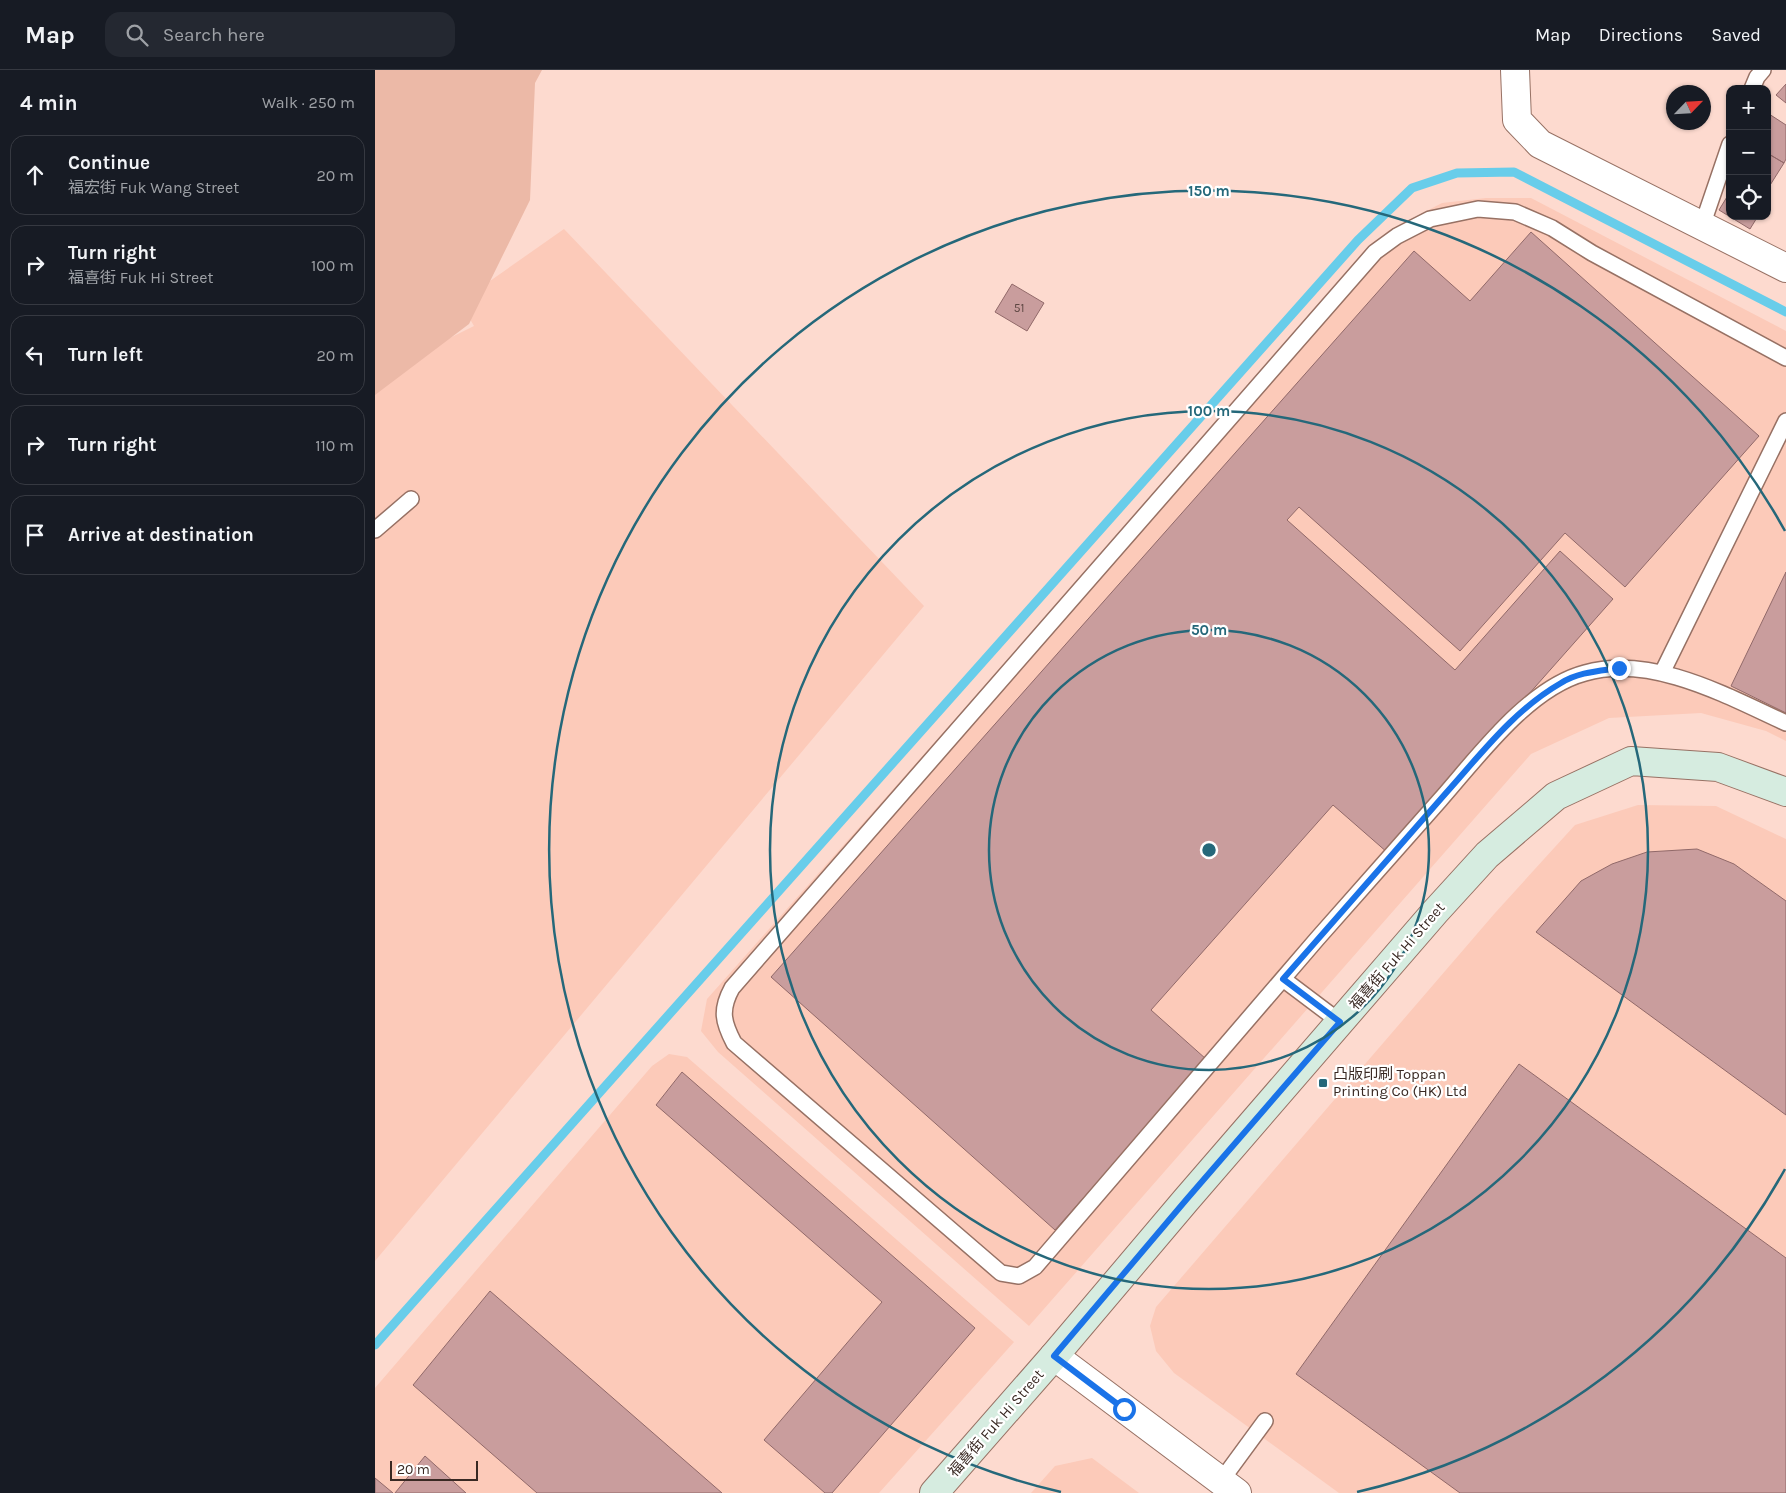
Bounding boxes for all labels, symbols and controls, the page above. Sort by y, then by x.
search box [105,12,455,57]
text: Map [25,21,75,49]
icon: search [123,21,151,49]
text: Search here [163,24,265,46]
text: Map [1535,24,1571,46]
text: Directions [1599,24,1683,46]
text: Saved [1711,24,1761,46]
north arrow [1666,85,1711,130]
map controls [1726,85,1771,220]
button: + [1726,85,1771,130]
text: 4 min [20,91,78,115]
text: Walk · 250 m [262,93,355,112]
button: − [1726,130,1771,175]
text: Continue [68,152,150,174]
icon: ahead [21,161,49,189]
text: 20 m [316,166,354,185]
button: locate [1726,175,1771,220]
text: 福宏街 Fuk Wang Street [68,178,239,197]
text: 150 m [1188,182,1230,200]
text: Turn right [68,242,157,264]
icon: right [21,251,49,279]
text: 100 m [311,256,354,275]
text: 福喜街 Fuk Hi Street [68,268,214,287]
house number: 51 [1014,301,1024,315]
icon: left [21,341,49,369]
text: Turn left [68,344,143,366]
text: 20 m [316,346,354,365]
text: 100 m [1188,402,1230,420]
icon: right [21,431,49,459]
text: Turn right [68,434,157,456]
text: 110 m [315,436,354,455]
icon: arrive [21,521,49,549]
text: Arrive at destination [68,524,254,546]
text: 50 m [1191,621,1227,639]
route end [1608,657,1631,680]
centre of rings [1200,841,1218,859]
street label: 福喜街 Fuk Hi Street [1345,898,1449,1013]
place label: 凸版印刷 Toppan Printing Co (HK) Ltd [1333,1065,1467,1100]
marker: 凸版印刷 Toppan Printing Co (HK) Ltd [1317,1077,1329,1089]
street label: 福喜街 Fuk Hi Street [944,1365,1048,1480]
route start [1113,1398,1136,1421]
scale bar [390,1458,477,1481]
text: 20 m [397,1461,430,1478]

